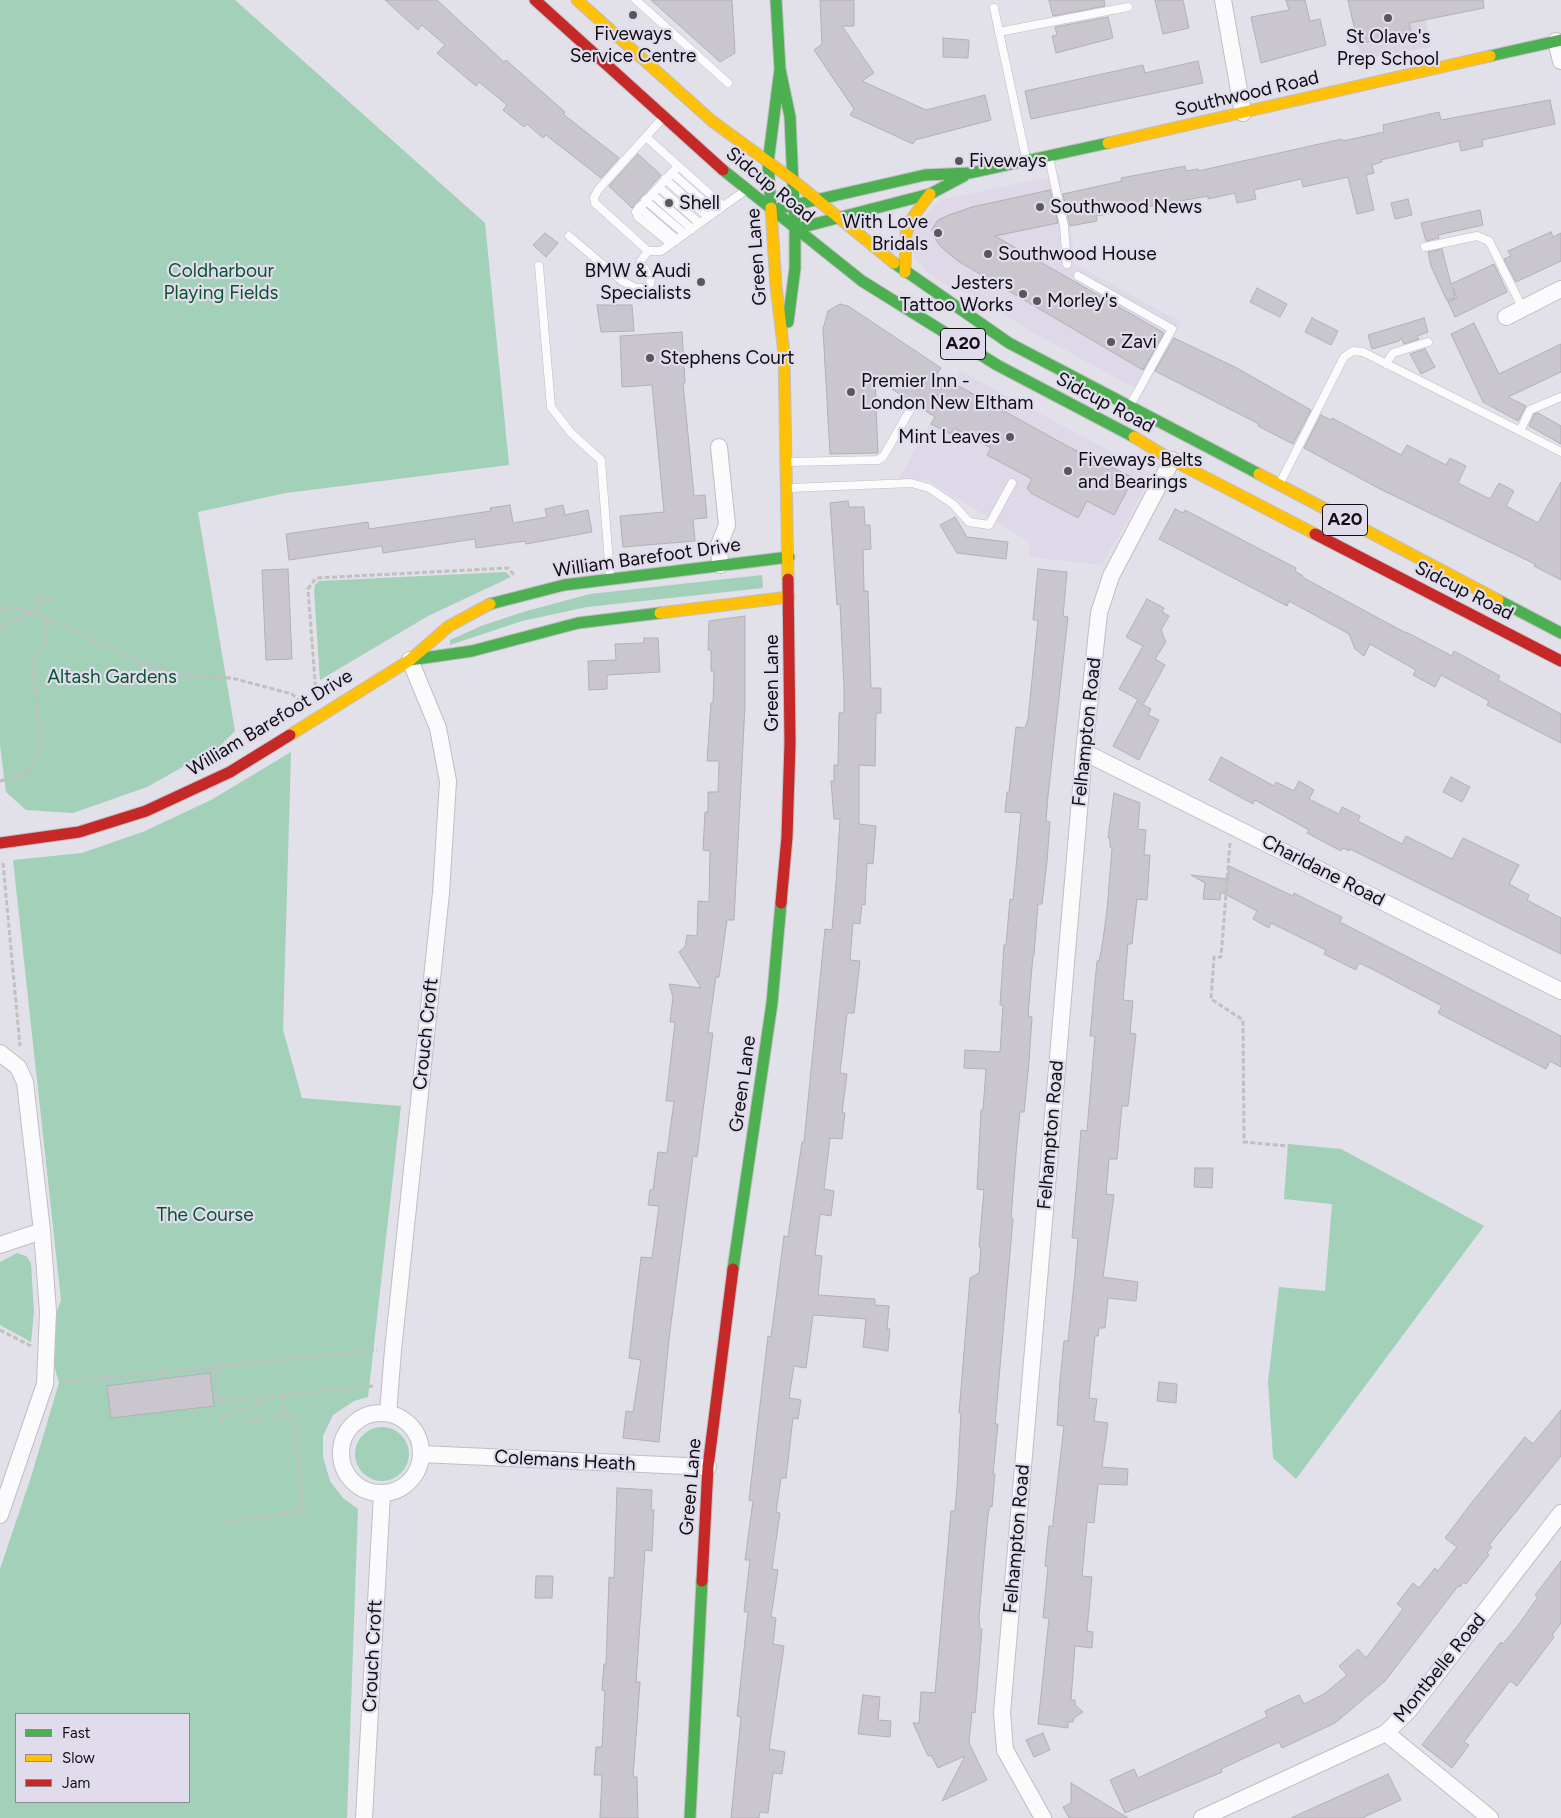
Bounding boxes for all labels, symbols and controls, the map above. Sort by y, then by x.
marker: Fiveways Service Centre [627,9,639,21]
marker: St Olave's Prep School [1382,12,1394,24]
place label: Fiveways Service Centre [570,23,696,67]
place label: St Olave's Prep School [1337,26,1439,70]
street label: Southwood Road [1173,66,1321,122]
street label: Sidcup Road [721,142,819,228]
place label: Fiveways [969,150,1047,172]
marker: Fiveways [953,155,965,167]
place label: Shell [679,192,720,214]
place label: Southwood News [1050,196,1202,218]
marker: Shell [663,197,675,209]
marker: Southwood News [1034,201,1046,213]
street label: Green Lane [742,208,772,306]
place label: With Love Bridals [842,211,928,255]
marker: With Love Bridals [932,227,944,239]
place label: Southwood House [998,243,1157,265]
marker: Southwood House [982,248,994,260]
park label: Coldharbour Playing Fields [164,260,278,304]
place label: BMW & Audi Specialists [584,260,691,304]
place label: Jesters Tattoo Works [900,272,1013,316]
marker: BMW & Audi Specialists [695,276,707,288]
marker: Jesters Tattoo Works [1017,288,1029,300]
place label: Morley's [1047,290,1117,312]
marker: Morley's [1031,295,1043,307]
road number: A20 [940,328,986,359]
place label: Zavi [1121,331,1157,353]
marker: Zavi [1105,336,1117,348]
place label: Stephens Court [660,347,794,369]
marker: Stephens Court [644,352,656,364]
street label: Sidcup Road [1052,368,1158,438]
place label: Premier Inn - London New Eltham [861,370,1033,414]
marker: Premier Inn - London New Eltham [845,386,857,398]
place label: Mint Leaves [898,426,1000,448]
marker: Mint Leaves [1004,431,1016,443]
place label: Fiveways Belts and Bearings [1078,449,1202,493]
marker: Fiveways Belts and Bearings [1062,465,1074,477]
road number: A20 [1322,504,1368,536]
street label: William Barefoot Drive [552,534,742,582]
street label: Sidcup Road [1411,556,1517,626]
street label: Green Lane [761,634,783,732]
street label: Felhampton Road [1068,656,1106,808]
street label: William Barefoot Drive [183,665,357,781]
park label: Altash Gardens [47,666,177,688]
street label: Charldane Road [1258,830,1388,912]
street label: Crouch Croft [409,977,443,1091]
street label: Green Lane [725,1034,761,1134]
street label: Felhampton Road [1033,1059,1069,1211]
park label: The Course [156,1204,254,1226]
street label: Green Lane [675,1437,707,1537]
street label: Colemans Heath [494,1446,636,1476]
street label: Felhampton Road [999,1463,1035,1615]
street label: Crouch Croft [359,1599,387,1713]
street label: Montbelle Road [1389,1609,1491,1727]
legend [15,1713,190,1803]
text: Fast [62,1724,90,1742]
text: Slow [62,1749,95,1767]
text: Jam [62,1774,90,1792]

